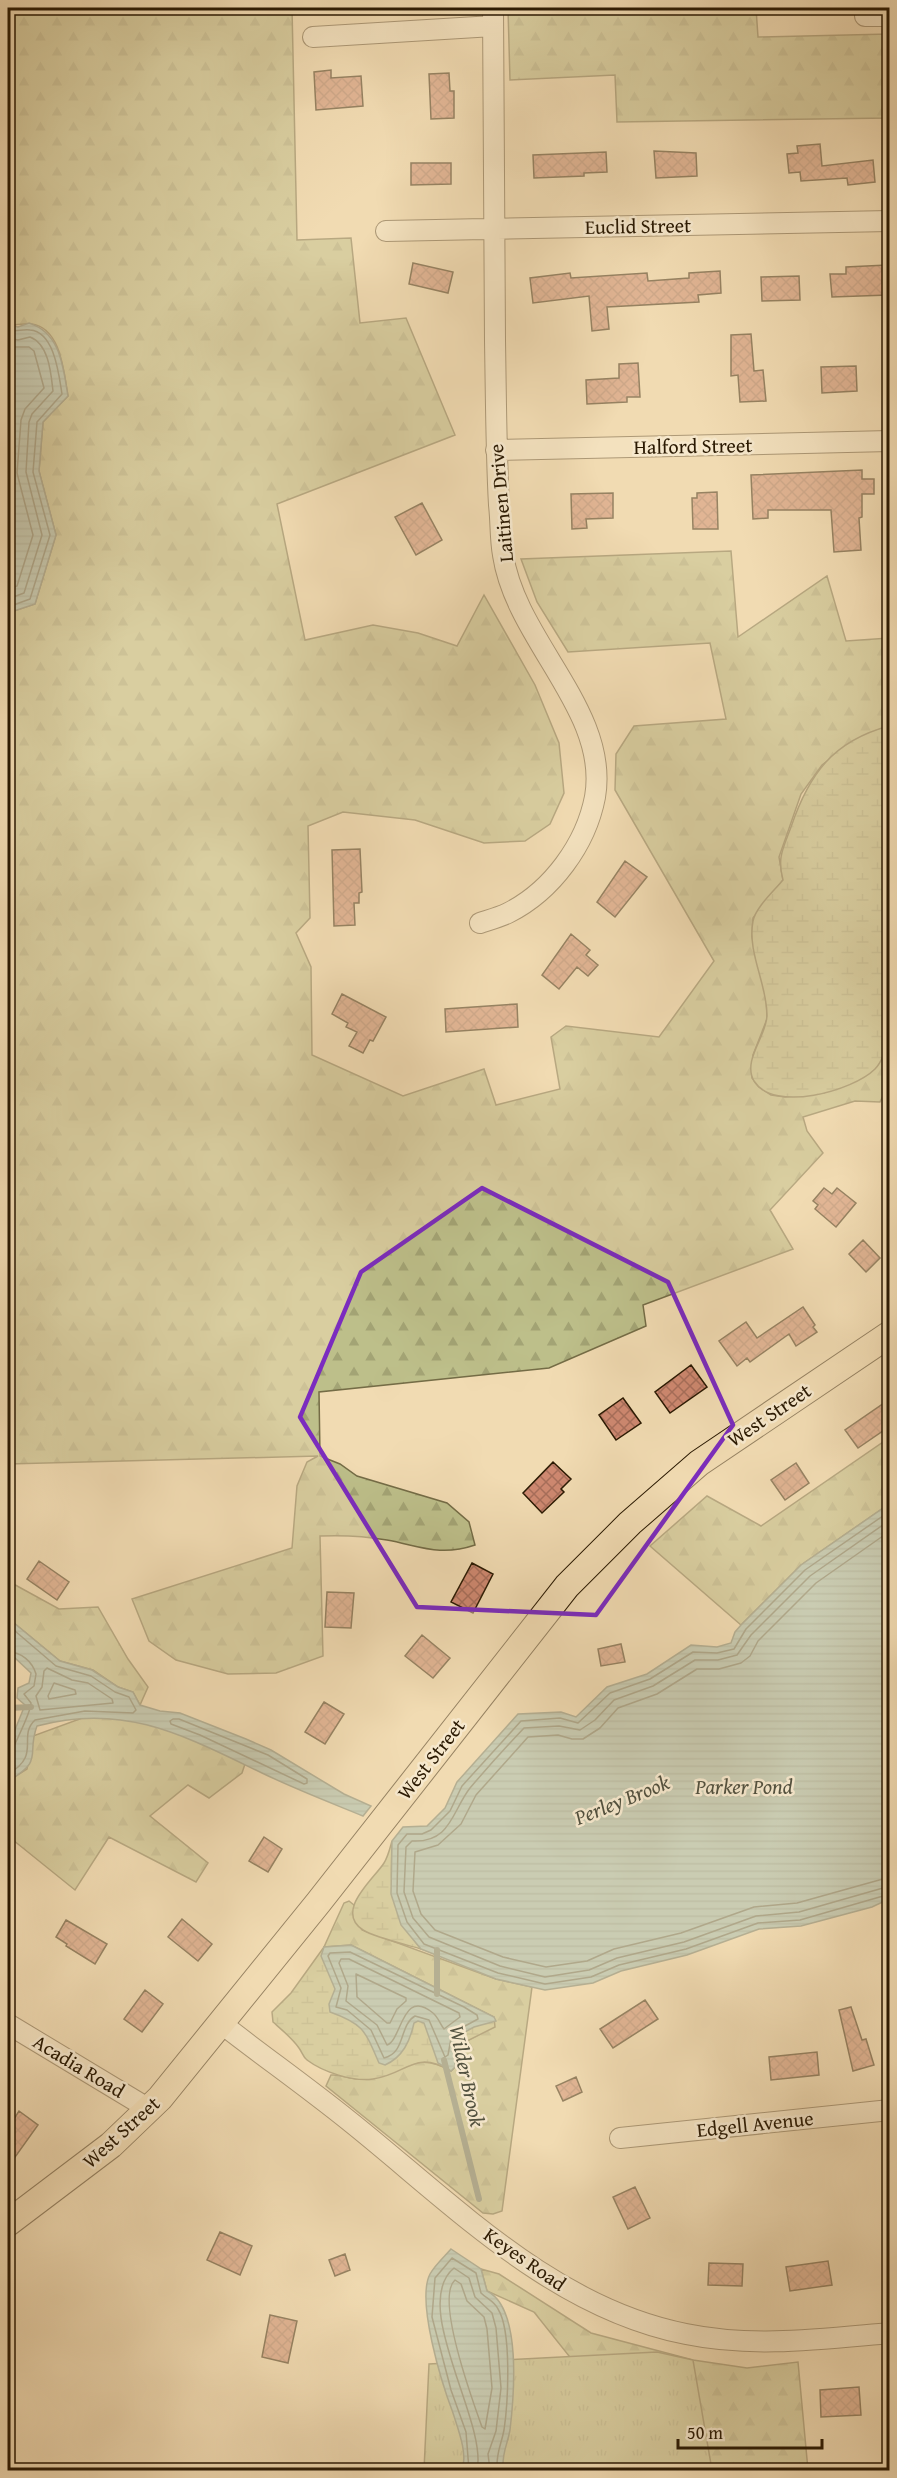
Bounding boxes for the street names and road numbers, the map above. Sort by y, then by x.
street label: Euclid Street [585,210,691,241]
street label: Halford Street [633,430,753,461]
street label: Laitinen Drive [481,443,520,563]
street label: West Street [721,1376,816,1453]
street label: West Street [390,1712,471,1805]
street label: Acadia Road [28,2027,131,2105]
street label: West Street [75,2089,166,2174]
street label: Edgell Avenue [695,2103,815,2144]
street label: Keyes Road [478,2220,573,2298]

